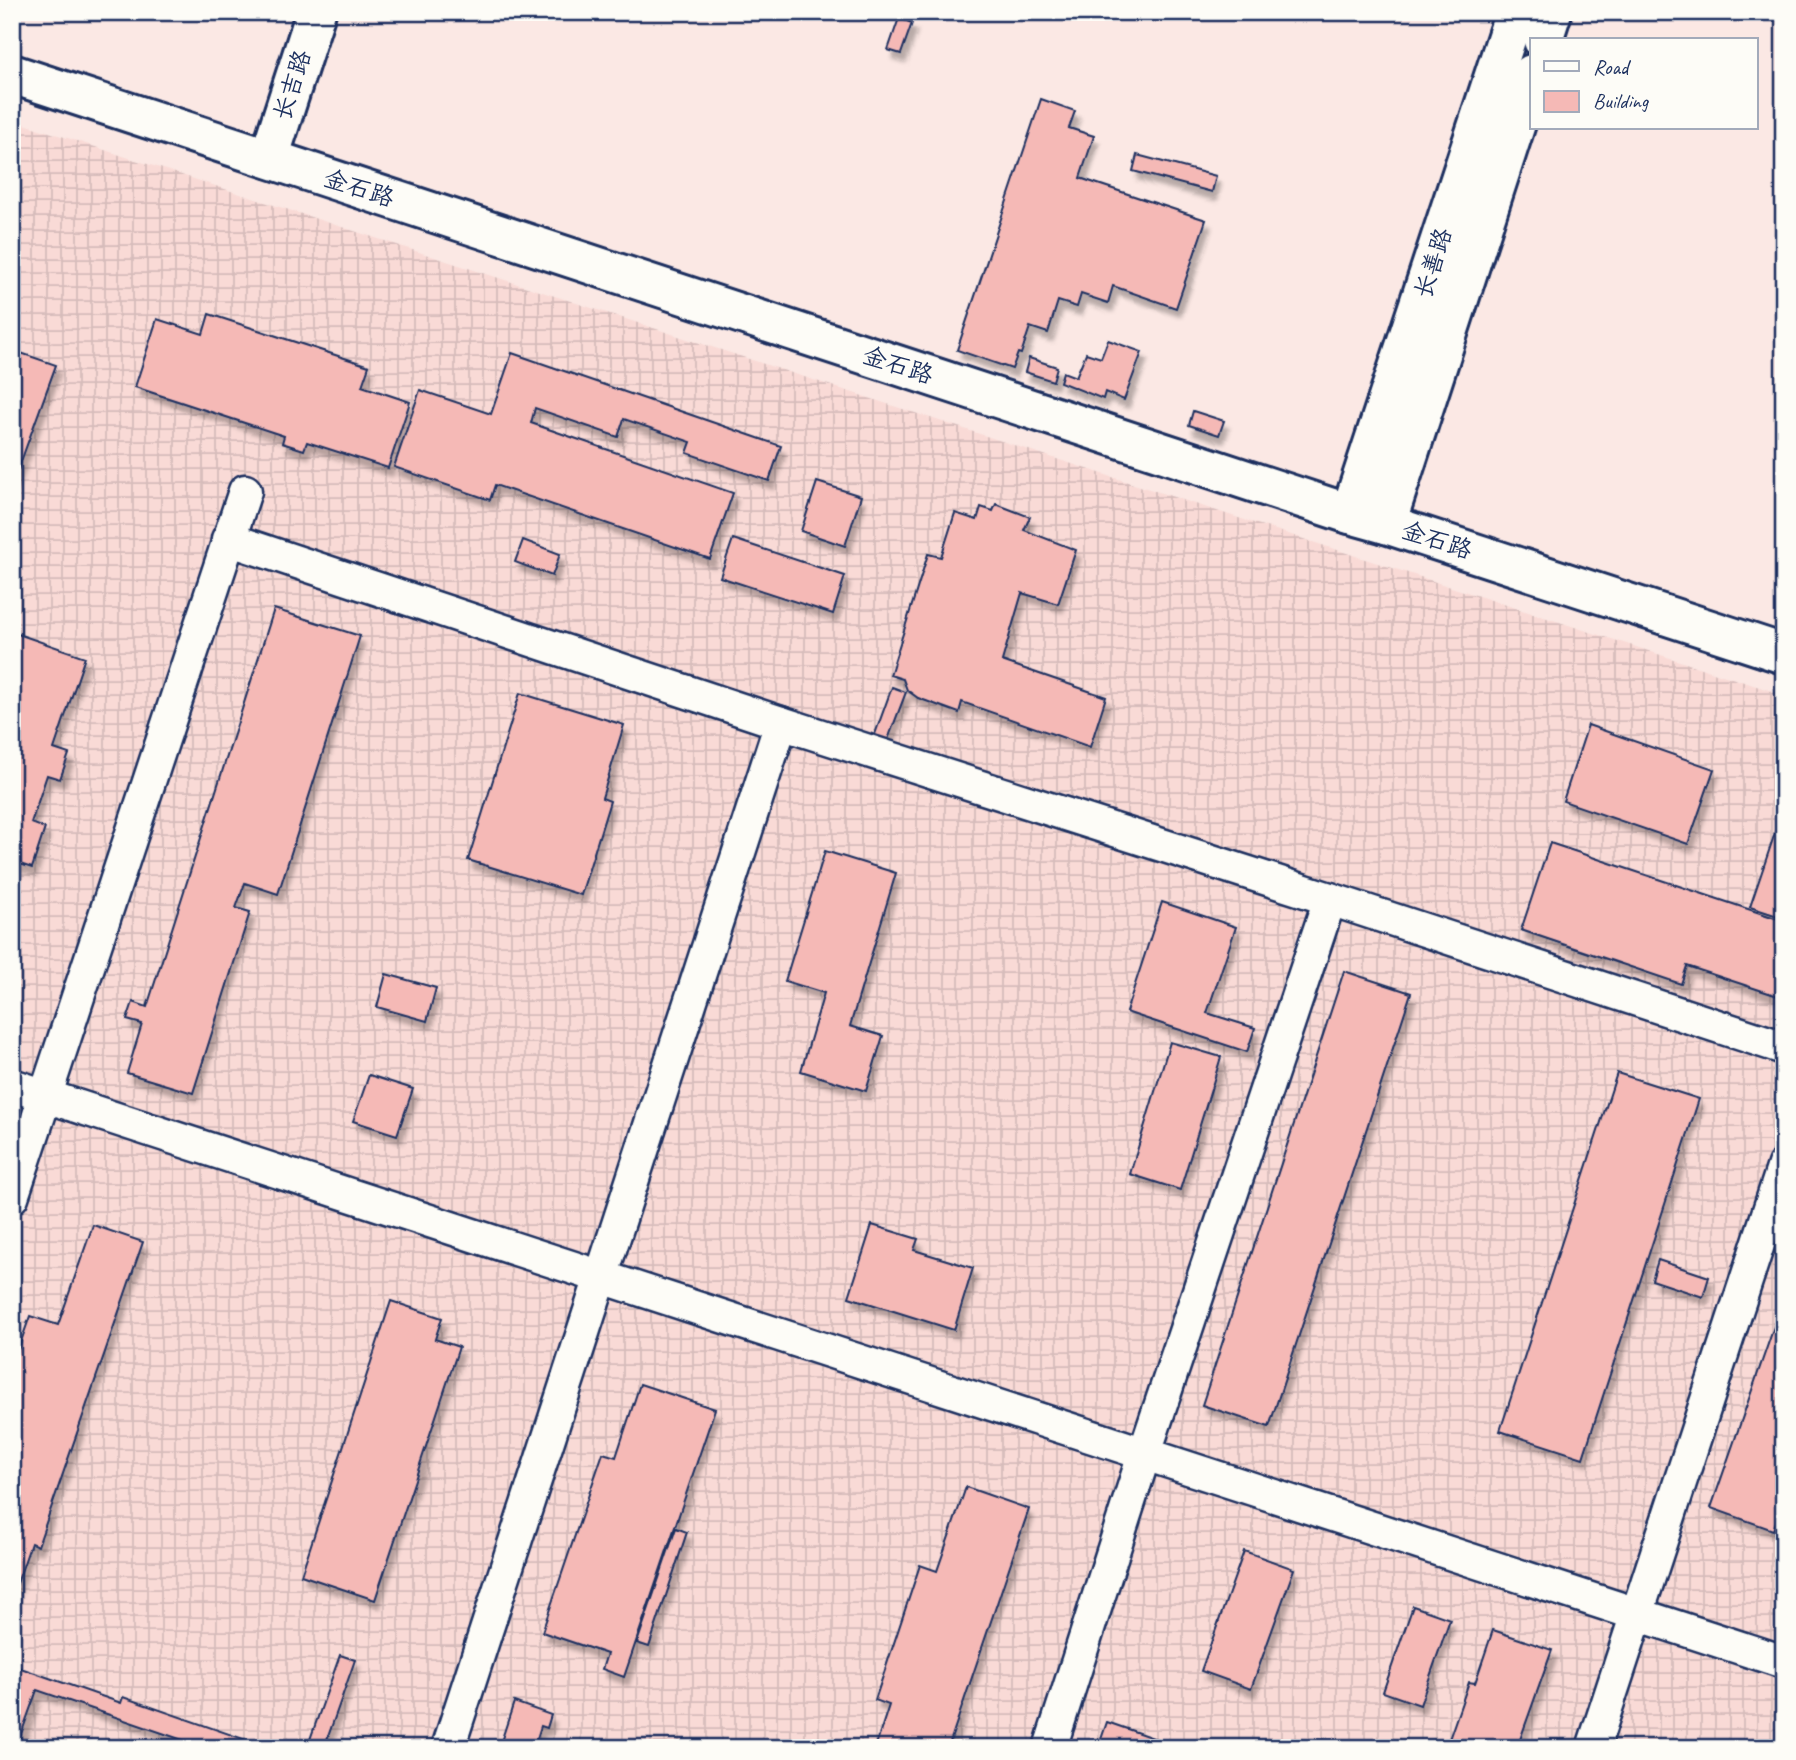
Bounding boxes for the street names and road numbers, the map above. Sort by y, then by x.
street label: 长吉路 [267,46,317,124]
street label: 金石路 [320,163,398,213]
street label: 长善路 [1408,224,1458,302]
street label: 金石路 [859,340,937,390]
street label: 金石路 [1398,515,1476,565]

